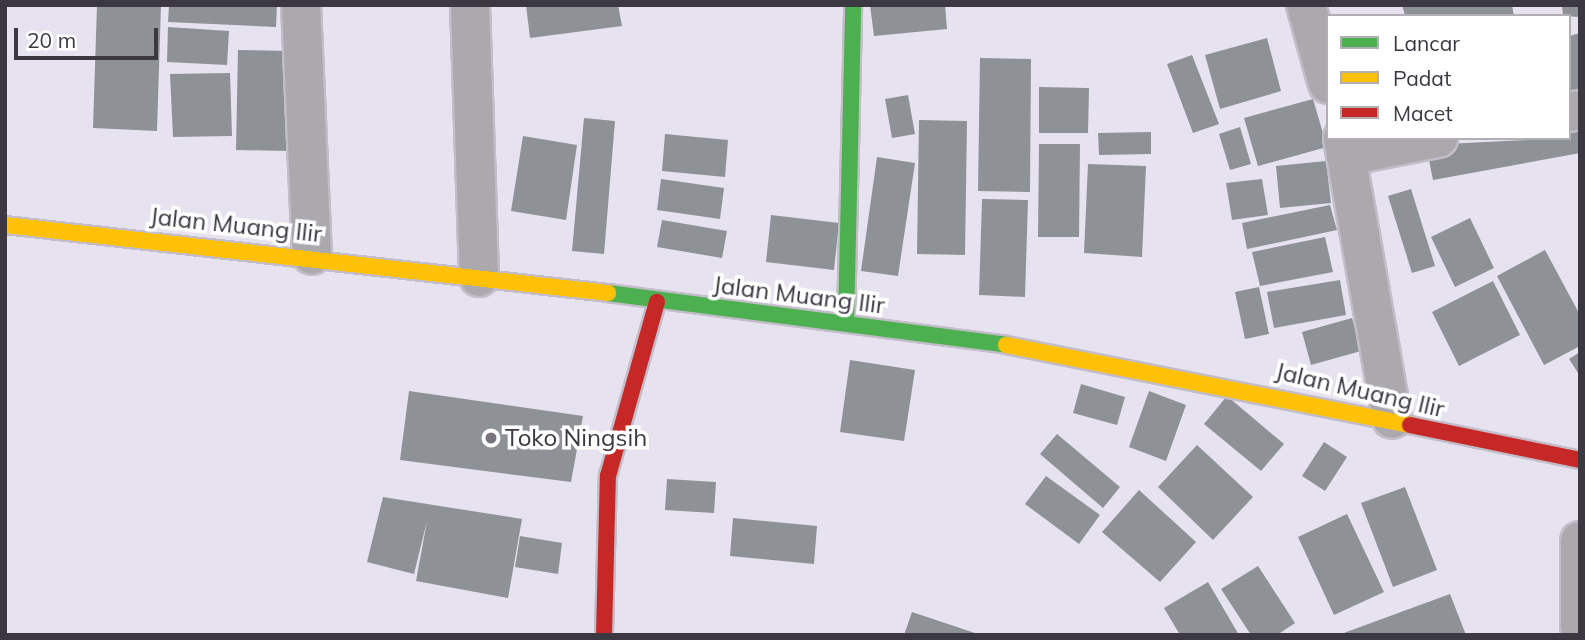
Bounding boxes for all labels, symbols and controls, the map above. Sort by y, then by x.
scale bar [18,14,161,58]
legend [1326,14,1571,140]
text: 20 m [27,27,76,53]
text: Lancar [1393,30,1460,56]
text: Padat [1393,65,1451,91]
text: Macet [1393,100,1453,126]
street label: Jalan Muang Ilir [149,202,323,248]
street label: Jalan Muang Ilir [712,270,886,320]
street label: Jalan Muang Ilir [1273,357,1447,423]
place label: Toko Ningsih [505,424,647,452]
marker: Toko Ningsih [483,430,499,446]

